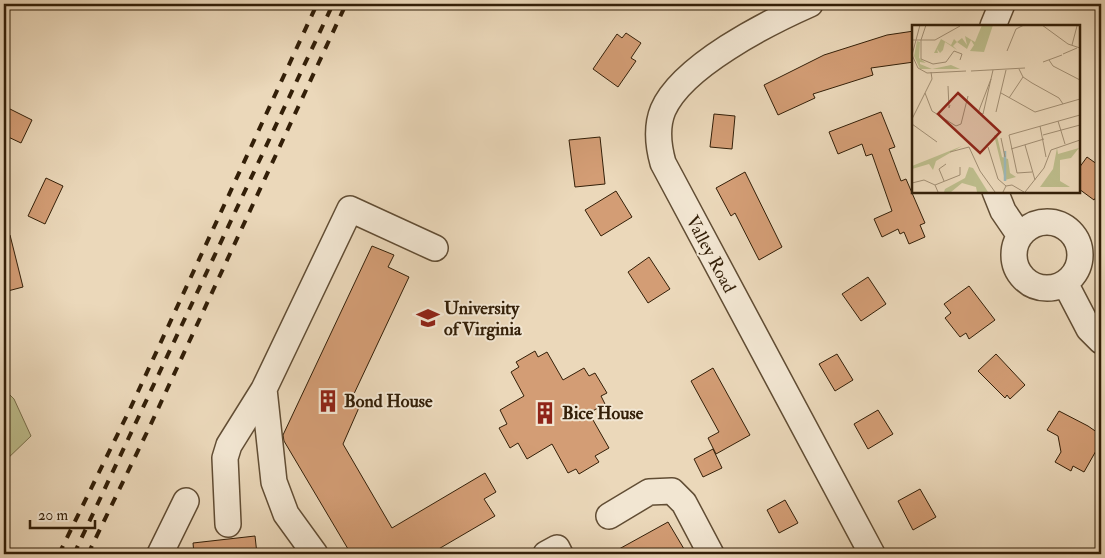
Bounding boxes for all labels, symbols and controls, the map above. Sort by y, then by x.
inset map [912,25,1080,192]
street label: Valley Road [681,211,741,297]
place label: University of Virginia [444,297,522,341]
school or university icon: University of Virginia [415,305,441,331]
building icon: Bond House [315,388,341,414]
place label: Bond House [344,390,433,413]
building icon: Bice House [532,400,558,426]
place label: Bice House [562,402,644,425]
scale bar [30,498,95,530]
text: 20 m [38,506,68,525]

